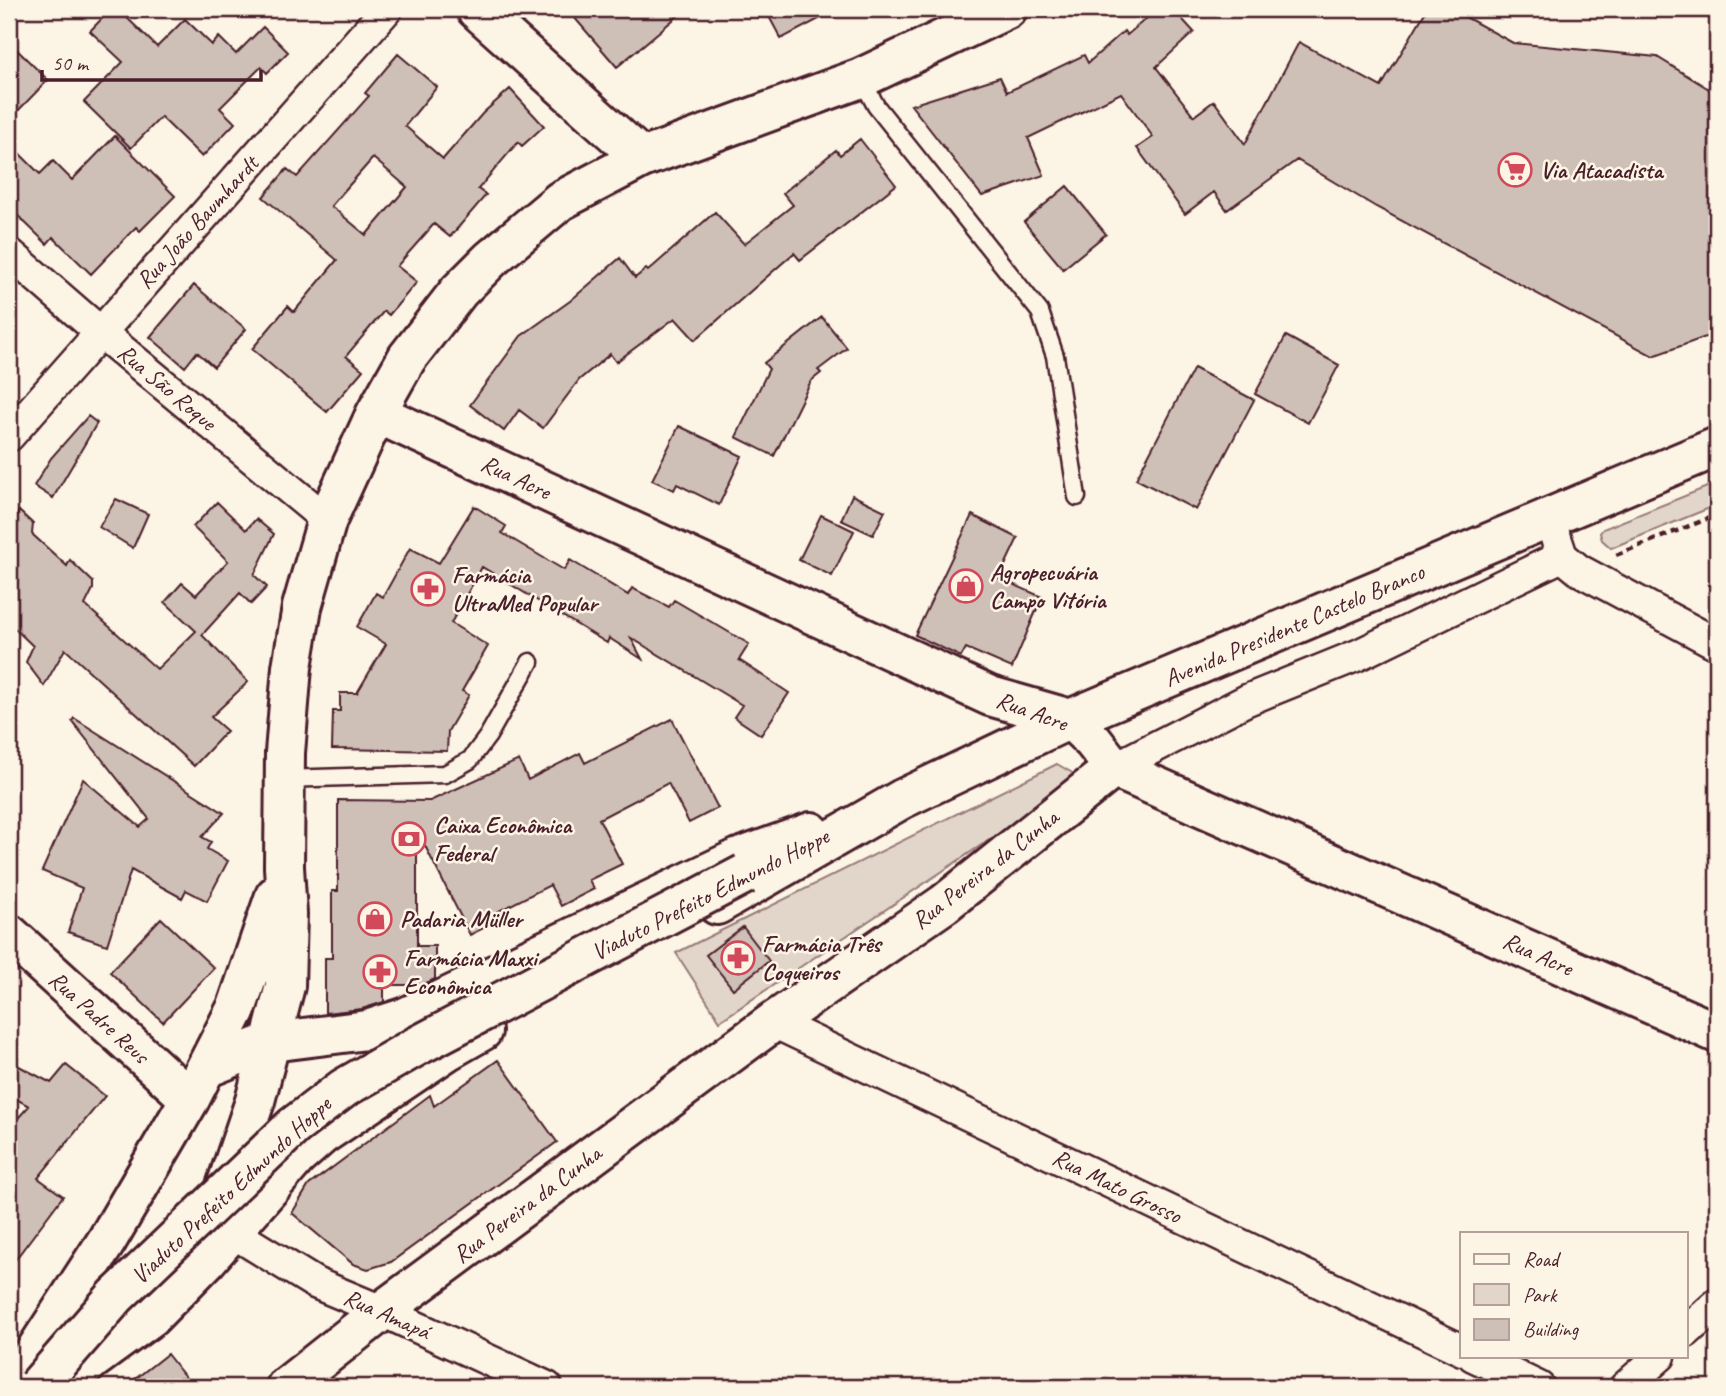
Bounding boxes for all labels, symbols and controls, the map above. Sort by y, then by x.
scale bar [42,38,261,82]
text: 50 m [52,50,90,76]
street label: Rua João Baumhardt [129,148,266,295]
supermarket icon: Via Atacadista [1496,151,1534,189]
place label: Via Atacadista [1540,155,1664,185]
street label: Rua São Roque [111,337,224,438]
street label: Rua Acre [476,448,558,507]
street label: Avenida Presidente Castelo Branco [1159,556,1430,693]
place label: Agropecuária Campo Vitória [990,557,1108,615]
place label: Farmácia UltraMed Popular [452,560,599,618]
shop icon: Agropecuária Campo Vitória [947,567,985,605]
pharmacy icon: Farmácia UltraMed Popular [409,570,447,608]
street label: Rua Acre [992,684,1074,738]
street label: Rua Pereira da Cunha [906,801,1066,936]
place label: Caixa Econômica Federal [434,810,574,868]
bank icon: Caixa Econômica Federal [390,820,428,858]
street label: Viaduto Prefeito Edmundo Hoppe [586,820,836,967]
shop icon: Padaria Müller [356,900,394,938]
place label: Padaria Müller [400,904,524,934]
street label: Rua Acre [1498,925,1580,984]
place label: Farmácia Três Coqueiros [762,929,883,987]
pharmacy icon: Farmácia Três Coqueiros [719,939,757,977]
place label: Farmácia Maxxi Econômica [404,943,540,1001]
pharmacy icon: Farmácia Maxxi Econômica [361,953,399,991]
street label: Rua Padre Reus [43,964,157,1071]
street label: Viaduto Prefeito Edmundo Hoppe [125,1088,339,1290]
street label: Rua Pereira da Cunha [447,1137,609,1269]
street label: Rua Mato Grosso [1048,1142,1188,1231]
legend [1460,1232,1688,1358]
text: Road [1523,1246,1562,1272]
street label: Rua Amapá [339,1282,437,1347]
text: Park [1523,1282,1558,1308]
text: Building [1523,1316,1580,1342]

